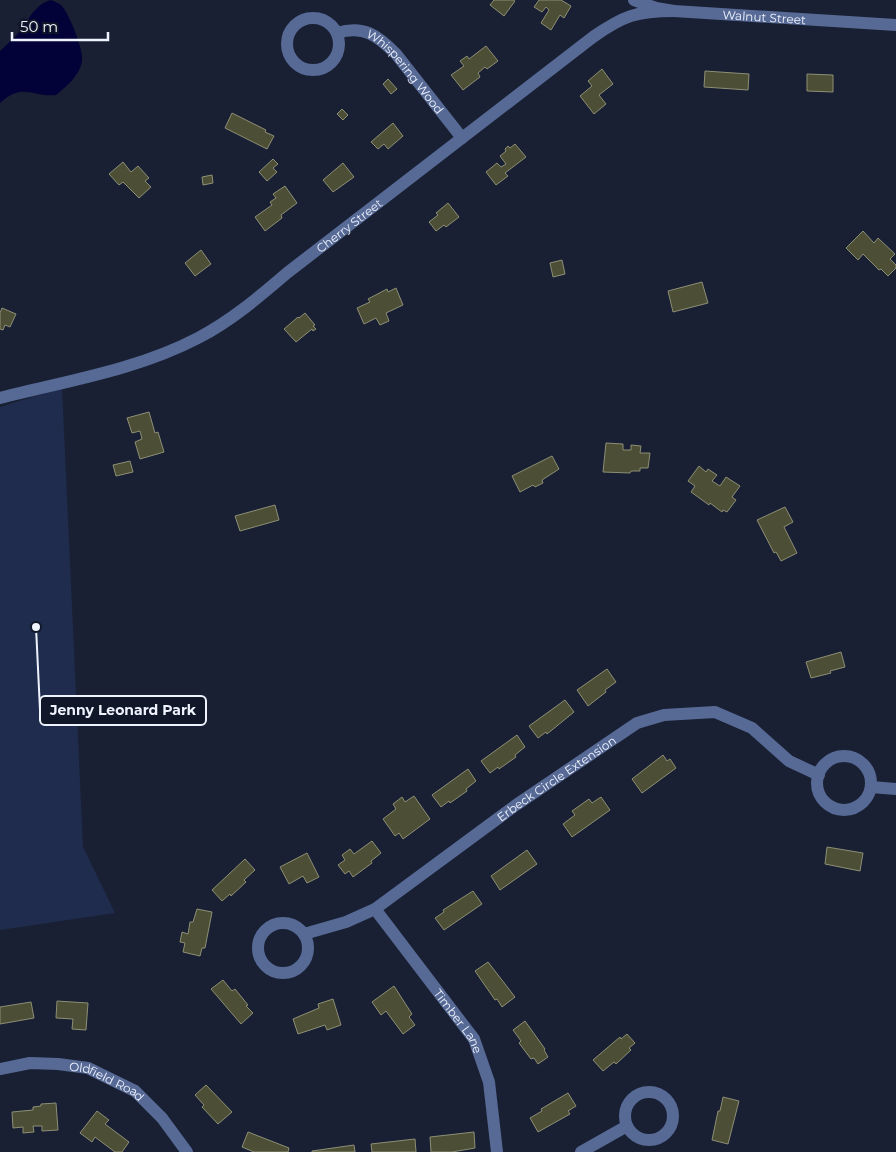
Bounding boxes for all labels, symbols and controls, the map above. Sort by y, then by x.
street label: Walnut Street [722,7,806,27]
scale bar [12,10,109,42]
text: 50 m [20,17,58,36]
street label: Whispering Wood [364,26,447,117]
street label: Cherry Street [313,195,385,255]
callout: Jenny Leonard Park [40,696,206,725]
text: Jenny Leonard Park [49,701,197,719]
street label: Erbeck Circle Extension [494,732,619,824]
street label: Timber Lane [431,986,486,1055]
street label: Oldfield Road [68,1058,148,1104]

